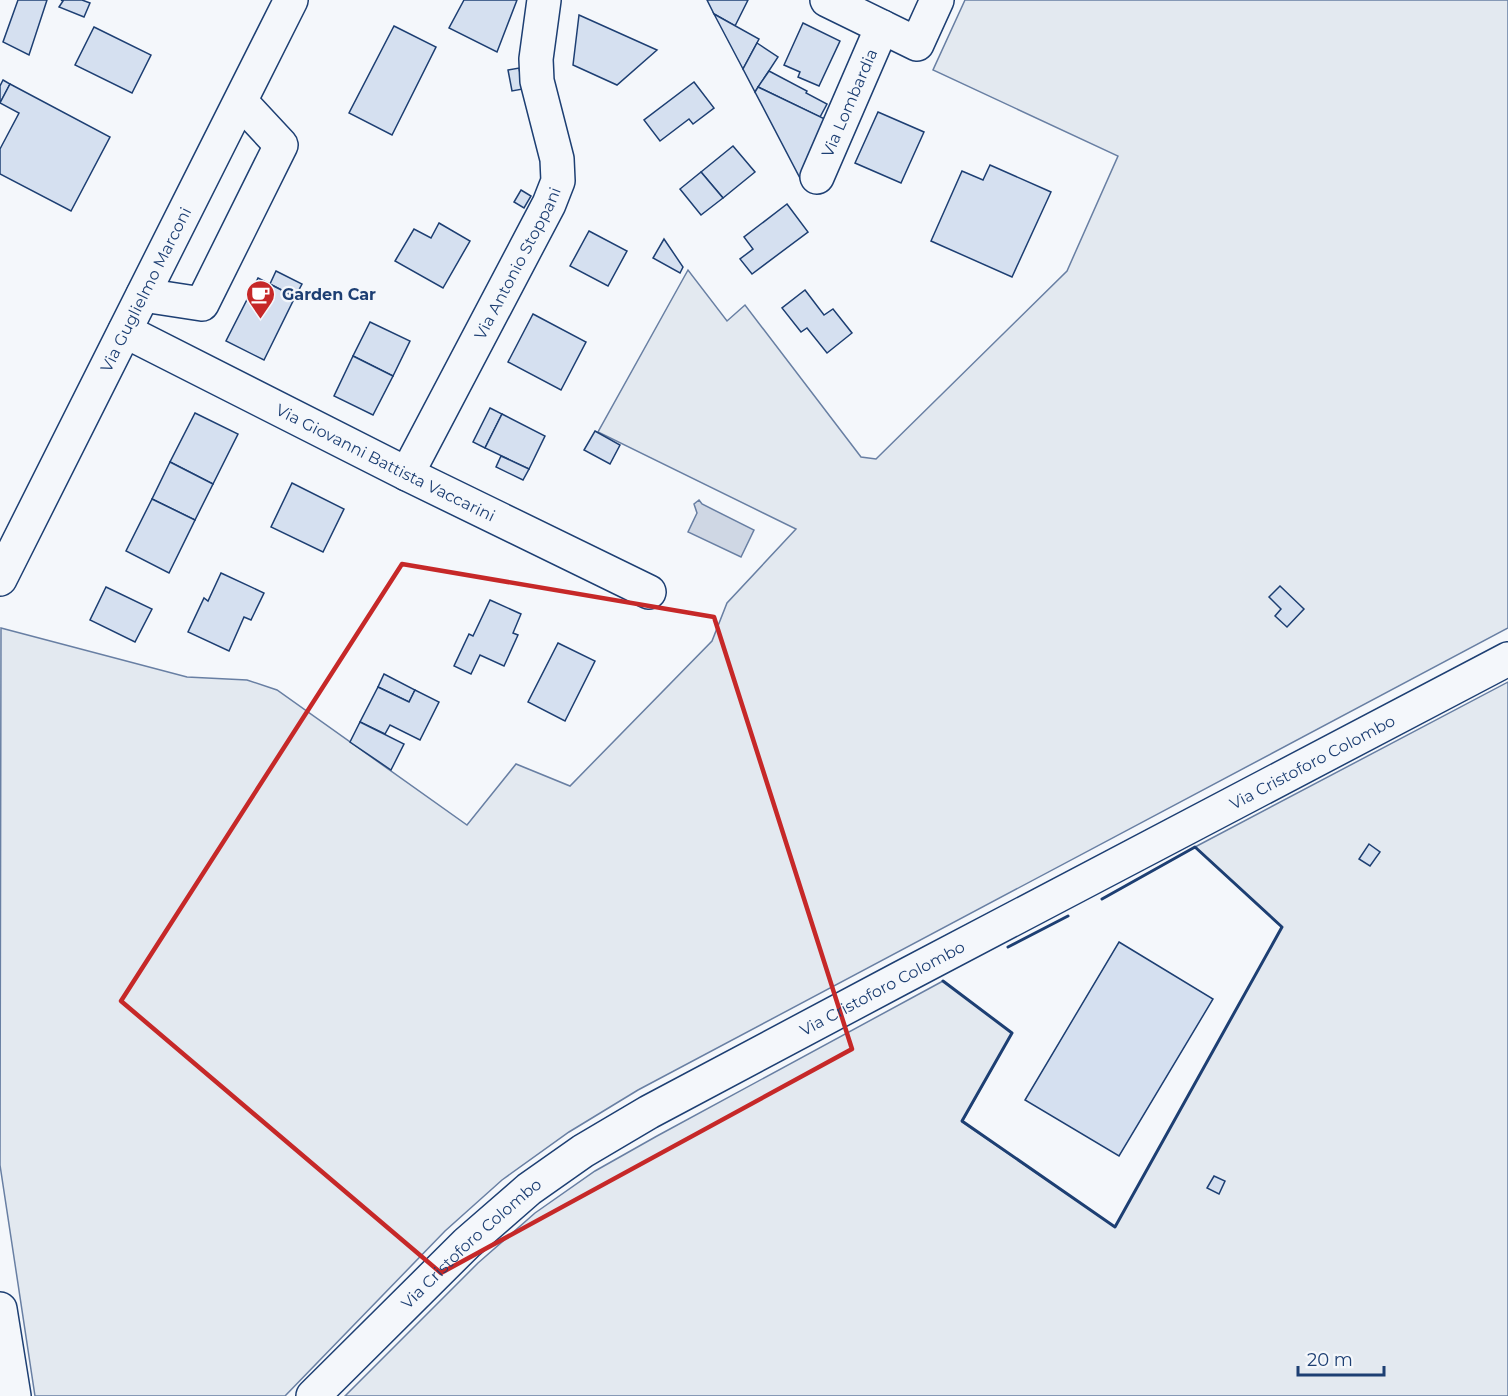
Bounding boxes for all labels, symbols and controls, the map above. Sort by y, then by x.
street label: Via Lombardia [817,46,881,160]
street label: Via Antonio Stoppani [470,184,564,343]
street label: Via Guglielmo Marconi [96,204,195,375]
cafe icon: Garden Car [245,278,277,320]
place label: Garden Car [282,285,376,304]
street label: Via Giovanni Battista Vaccarini [273,400,498,525]
street label: Via Cristoforo Colombo [1226,711,1398,813]
street label: Via Cristoforo Colombo [796,937,968,1040]
street label: Via Cristoforo Colombo [397,1174,545,1313]
scale bar [1298,1339,1384,1377]
text: 20 m [1307,1349,1353,1371]

